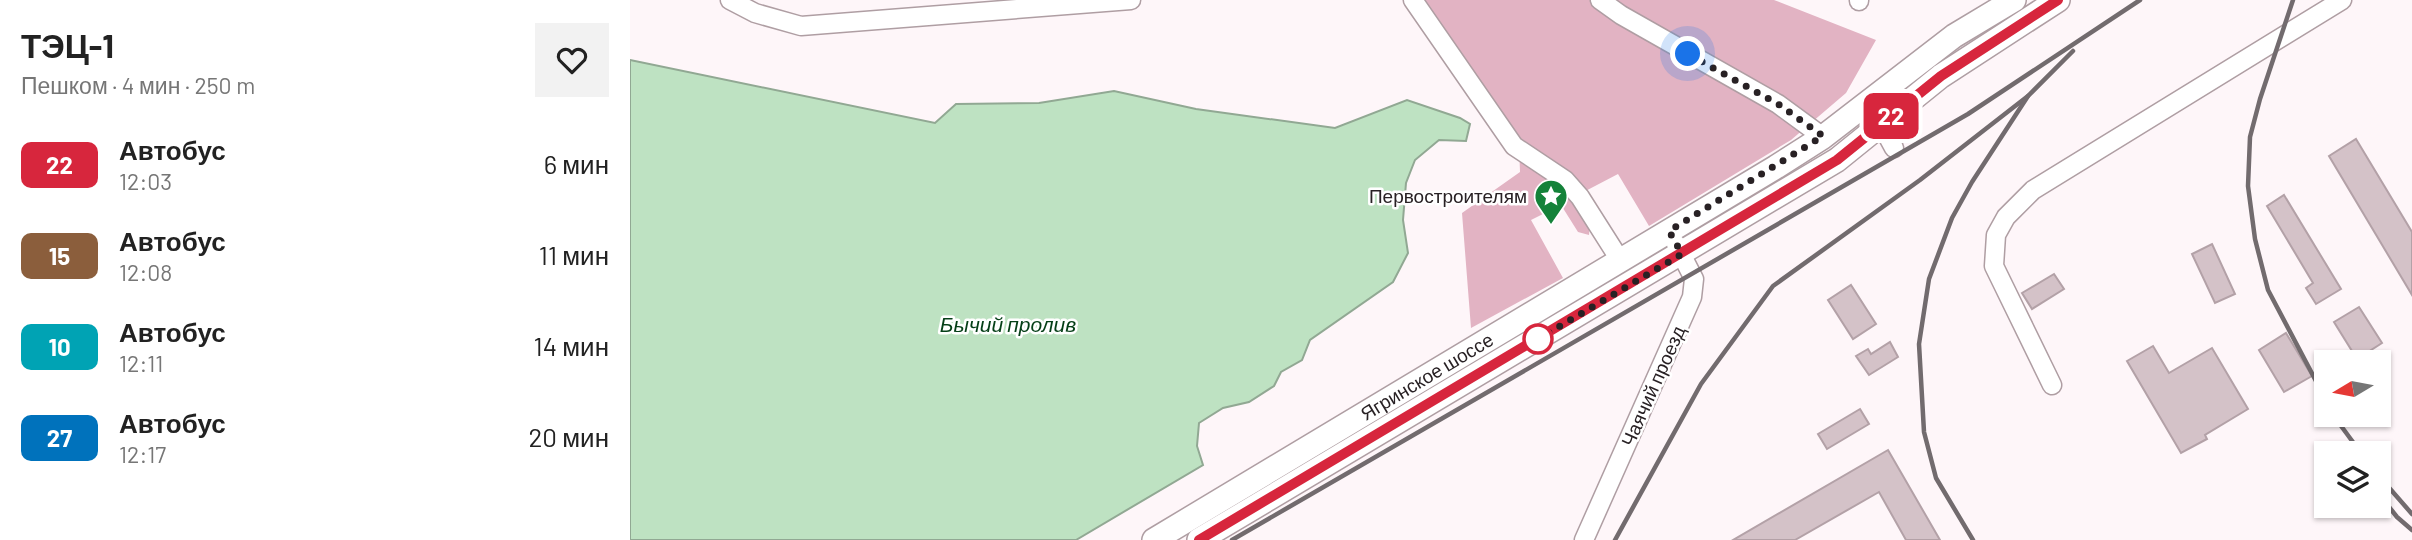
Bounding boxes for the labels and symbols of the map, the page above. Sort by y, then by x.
your location [1670,36,1705,71]
line badge: 22 [1860,93,1922,139]
place icon: Первостроителям [1532,177,1570,226]
place label: Первостроителям [1369,184,1527,207]
water label: Бычий пролив [940,311,1076,336]
street label: Чаячий проезд [1616,322,1689,450]
unlabelled marker [1523,324,1553,354]
street label: Ягринское шоссе [1356,327,1497,425]
north arrow [2314,350,2390,427]

